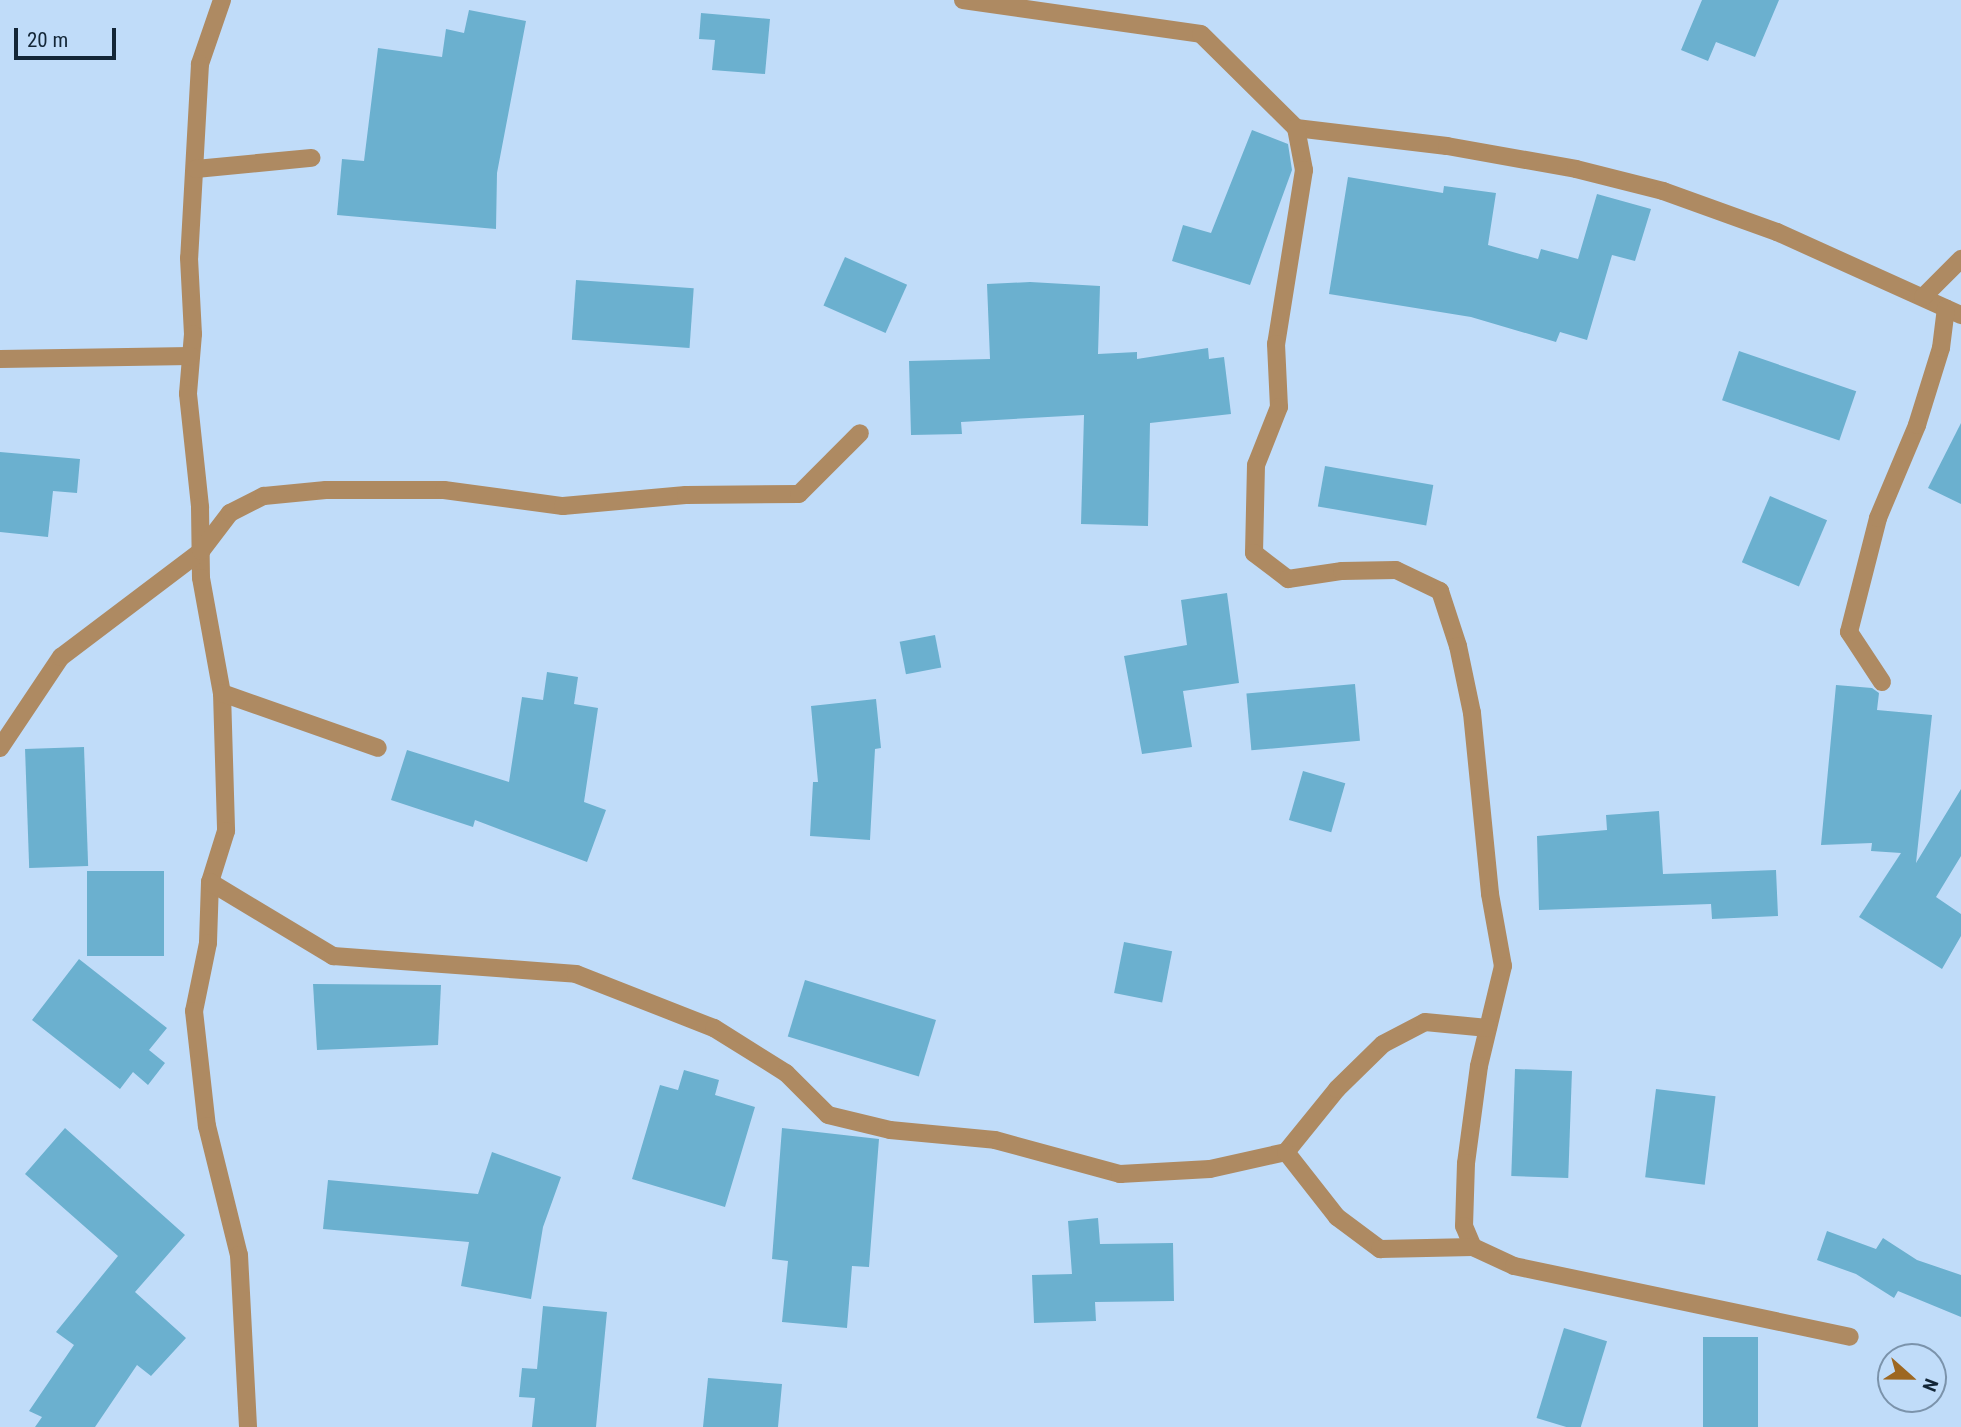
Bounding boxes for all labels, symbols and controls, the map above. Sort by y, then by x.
scale bar [18,14,119,58]
text: 20 m [27,28,68,52]
north arrow [1877,1343,1947,1413]
text: N [1917,1375,1943,1395]

